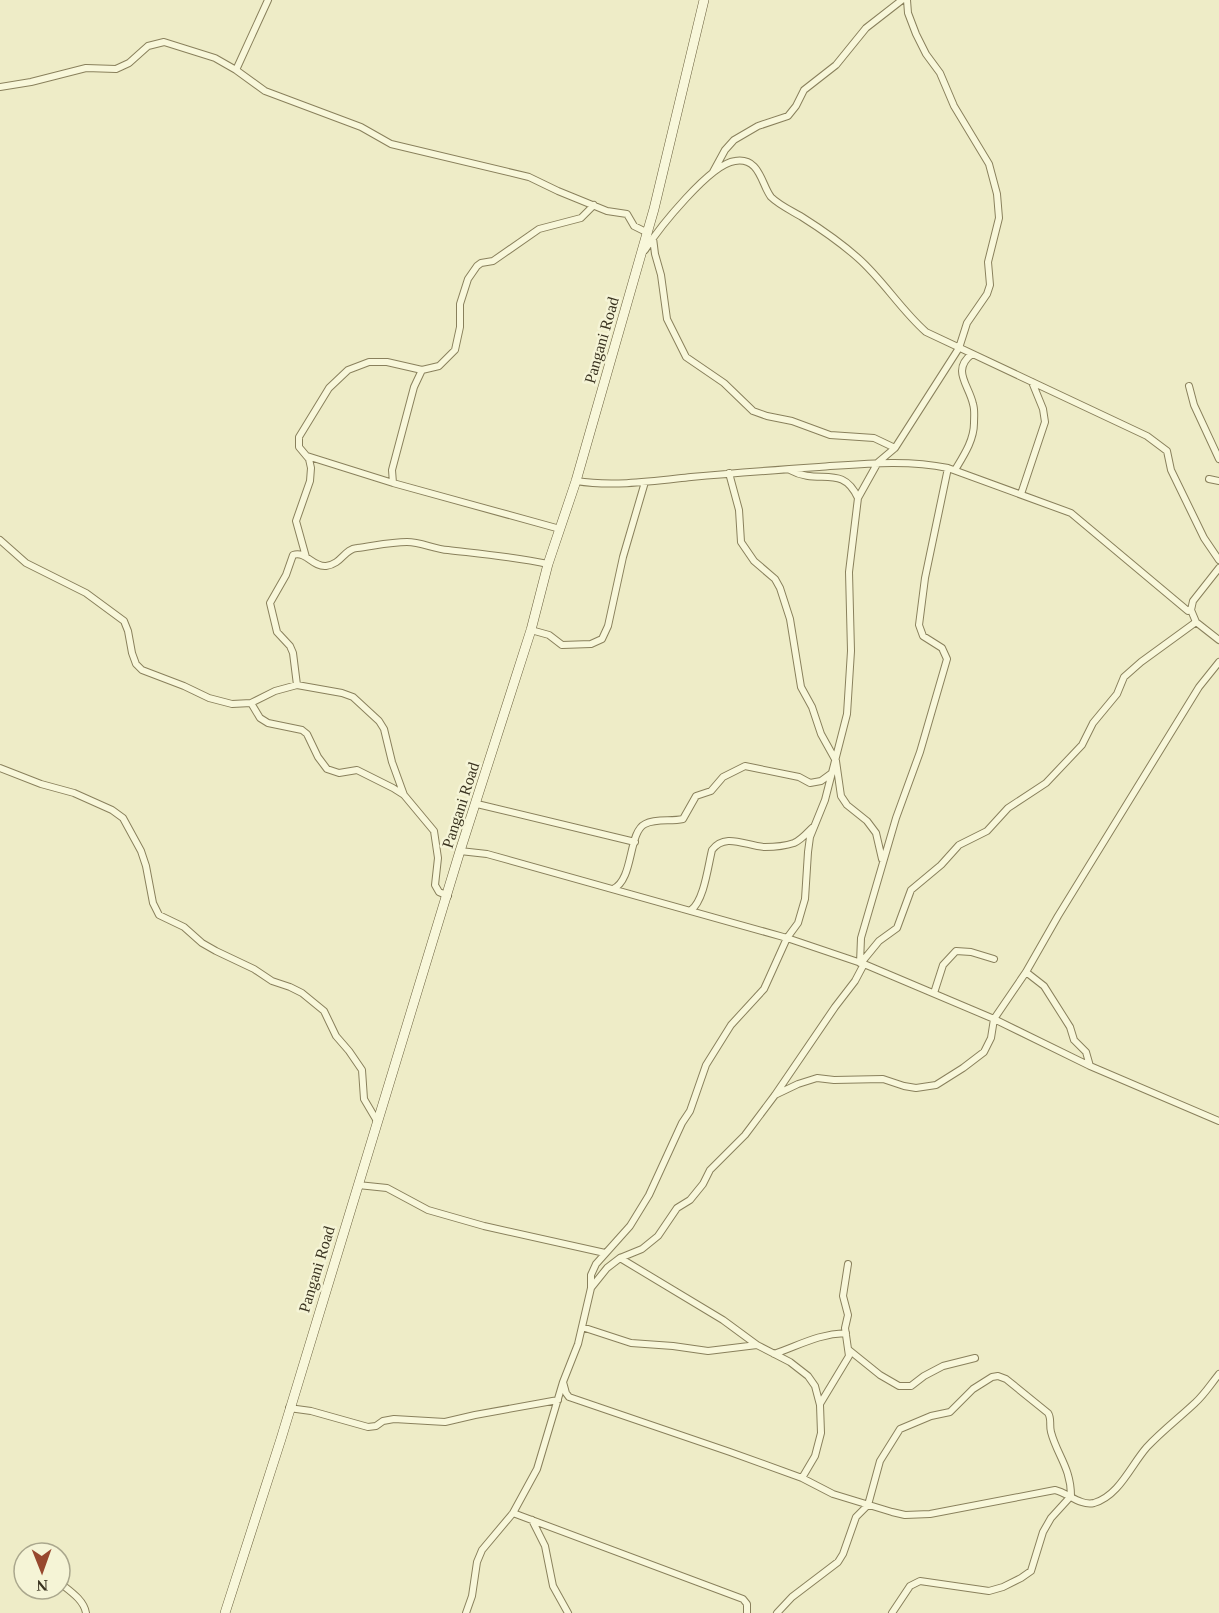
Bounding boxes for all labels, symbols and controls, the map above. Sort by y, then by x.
street label: Pangani Road [581,295,623,386]
street label: Pangani Road [439,760,483,851]
street label: Pangani Road [295,1224,339,1315]
north arrow [12,1541,72,1601]
text: N [36,1577,48,1594]

